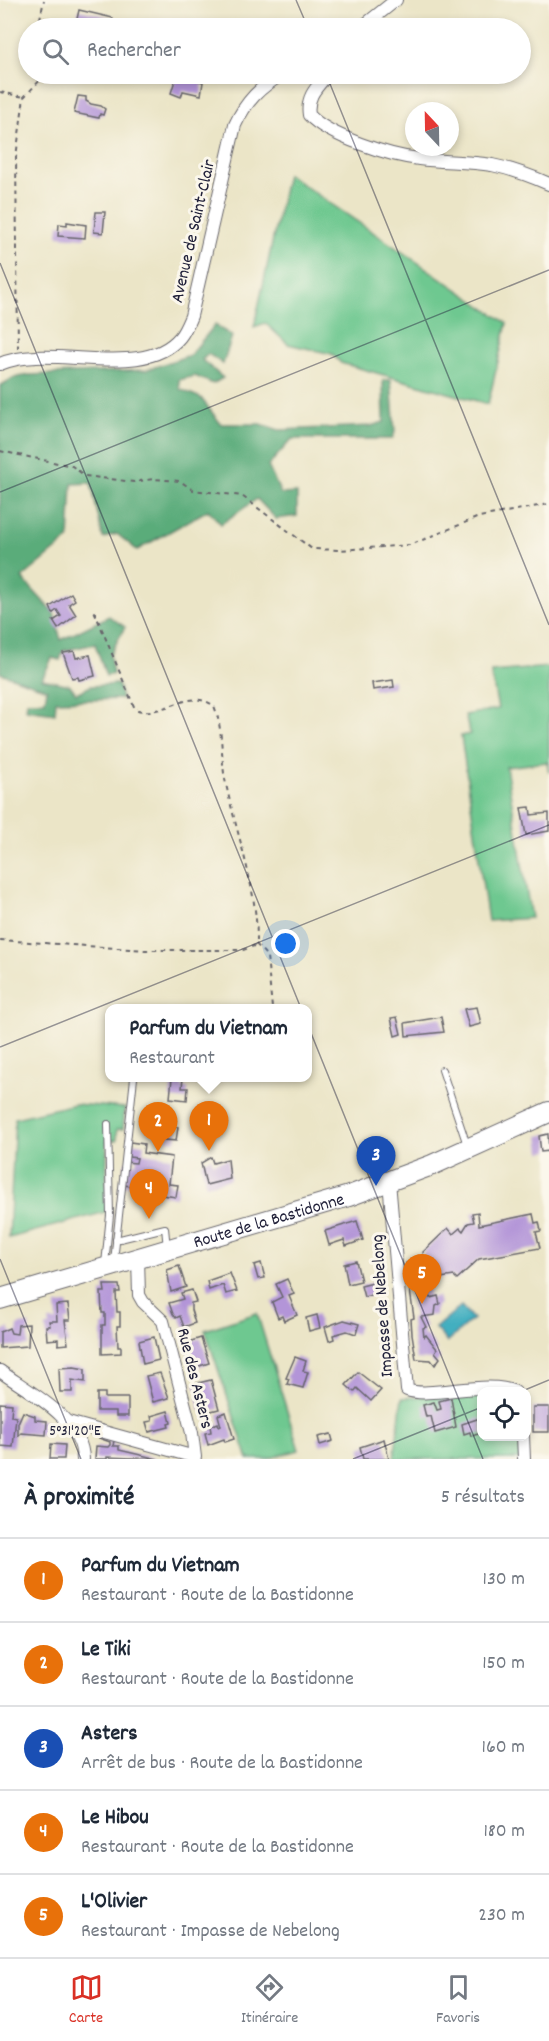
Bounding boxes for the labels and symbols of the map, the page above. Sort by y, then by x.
north arrow [405,102,459,156]
street label: Avenue de Saint-Clair [166,157,223,306]
your location [271,929,300,958]
pin: 2 [138,1102,178,1152]
pin: 1 [190,1102,228,1151]
pin: 3 [356,1136,395,1186]
pin: 4 [130,1170,168,1219]
street label: Route de la Bastidonne [191,1188,348,1256]
street label: Impasse de Nebelong [366,1233,401,1378]
pin: 5 [402,1254,442,1304]
street label: Rue des Asters [169,1326,218,1432]
text: 5°31'20"E [49,1421,101,1443]

